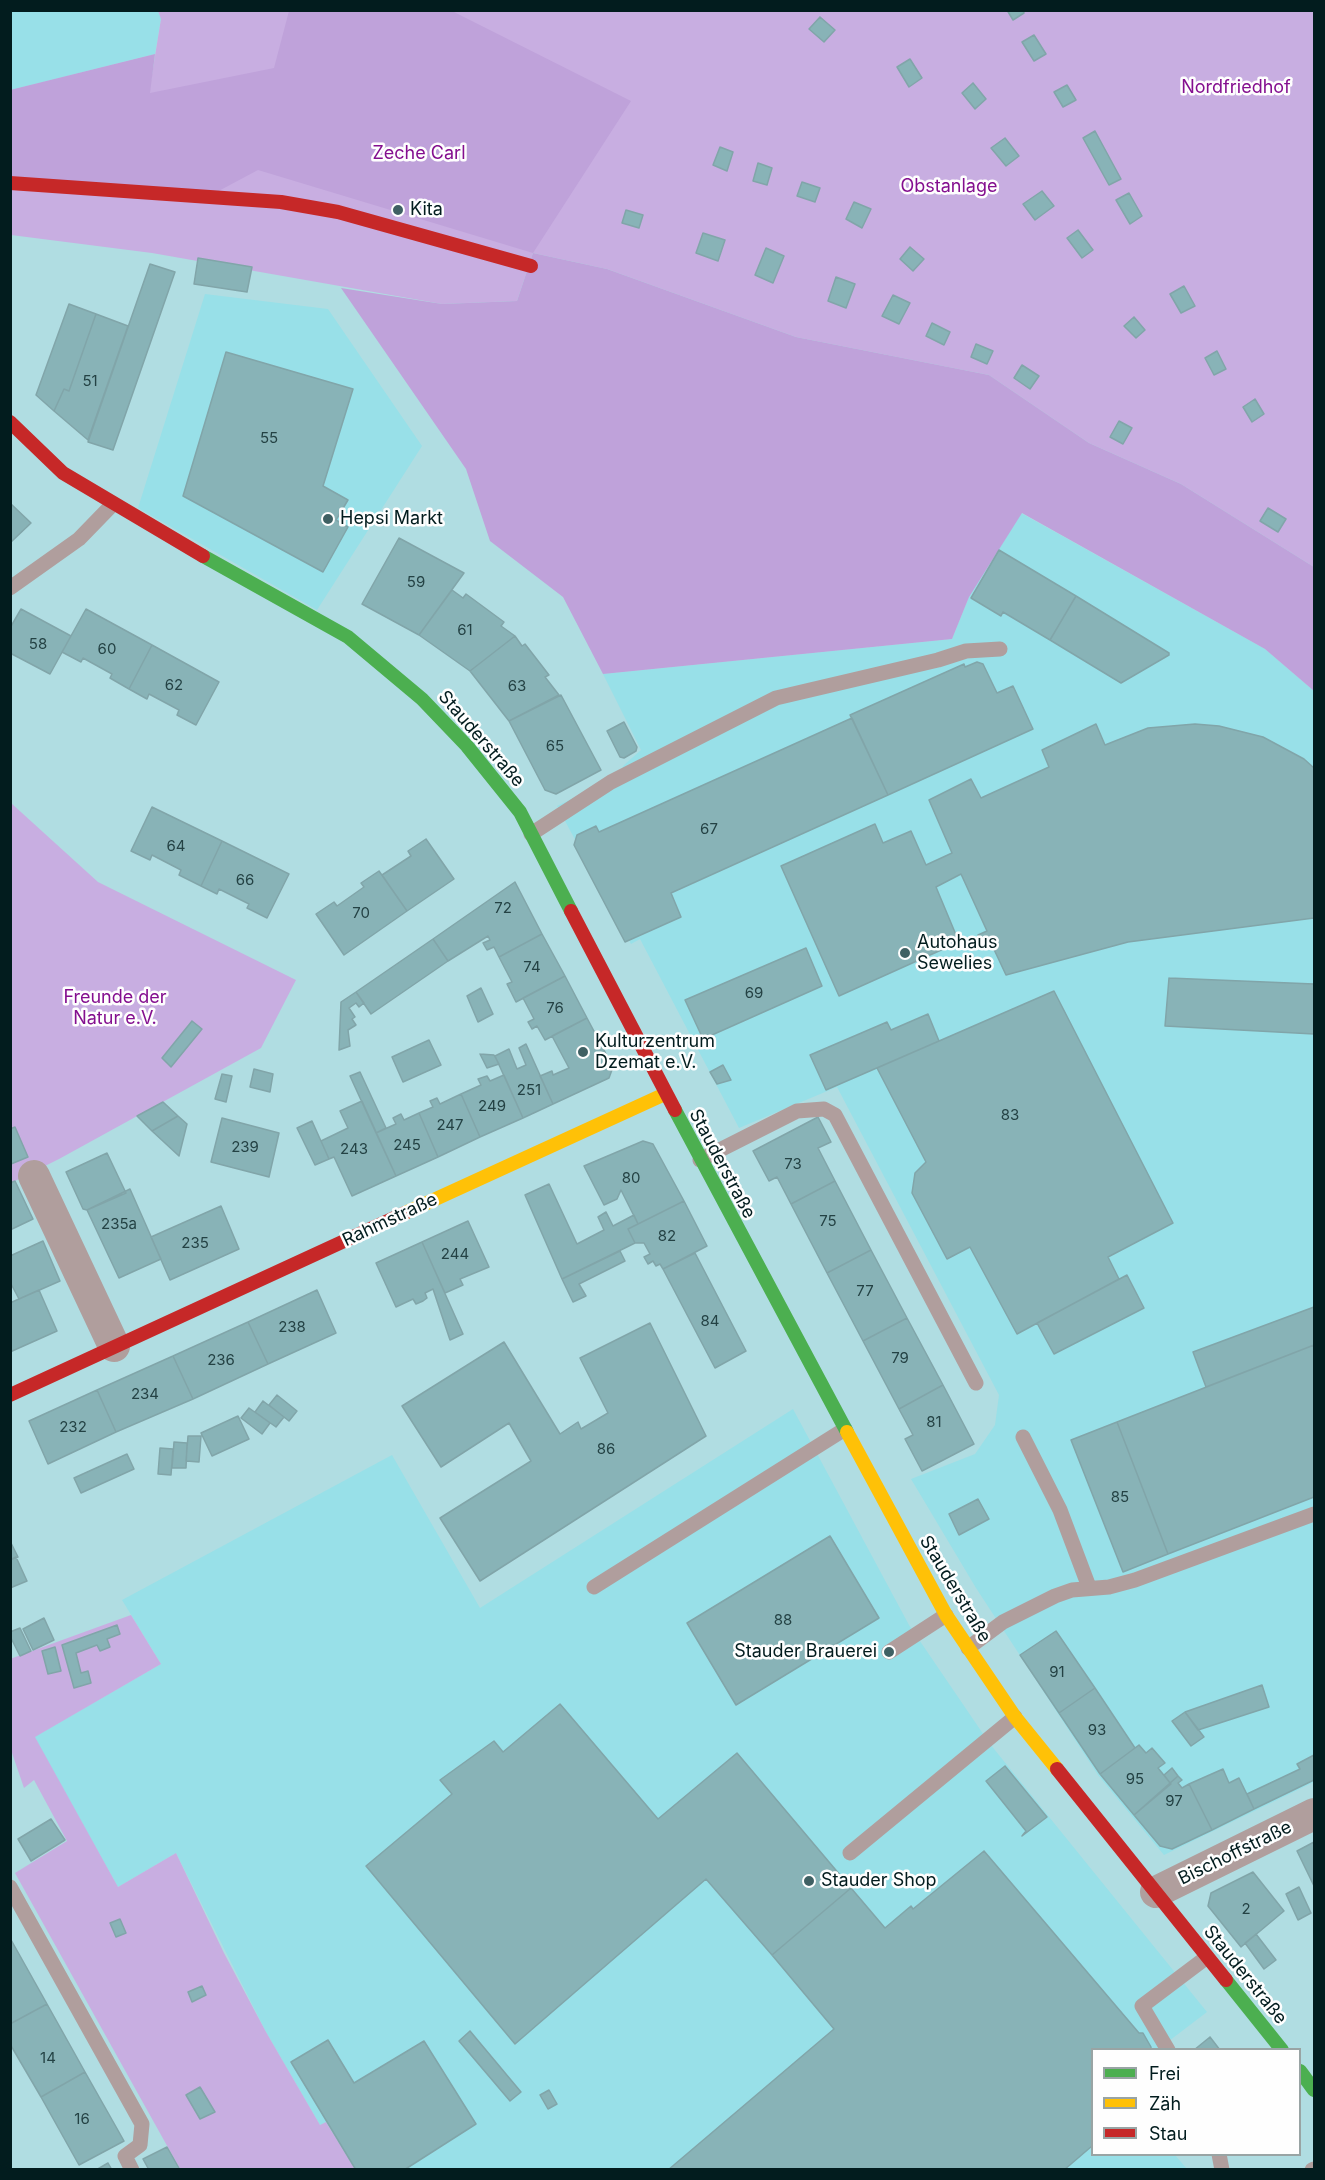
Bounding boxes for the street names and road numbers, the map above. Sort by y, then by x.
street label: Stauderstraße [433,686,529,792]
street label: Stauderstraße [684,1106,760,1222]
street label: Rahmstraße [339,1189,441,1251]
street label: Stauderstraße [915,1532,995,1646]
street label: Bischoffstraße [1175,1816,1295,1890]
street label: Stauderstraße [1199,1921,1291,2029]

